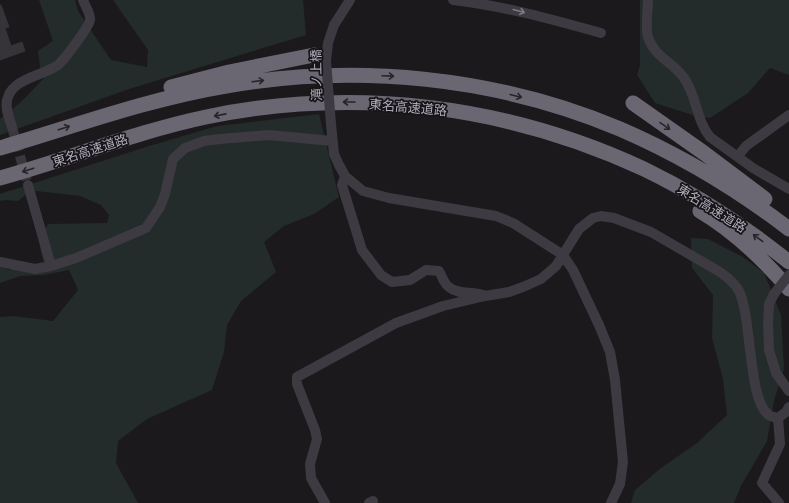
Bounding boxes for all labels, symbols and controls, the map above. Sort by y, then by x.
one-way arrow [512,7,525,15]
street label: 滝ノ上橋 [308,49,324,101]
one-way arrow [381,73,394,80]
one-way arrow [251,77,264,85]
one-way arrow [509,93,522,100]
street label: 東名高速道路 [368,96,448,118]
one-way arrow [343,98,356,106]
one-way arrow [214,111,227,119]
one-way arrow [659,122,670,130]
one-way arrow [57,124,70,131]
street label: 東名高速道路 [50,130,130,170]
one-way arrow [22,166,34,174]
street label: 東名高速道路 [675,181,749,235]
one-way arrow [753,234,764,242]

